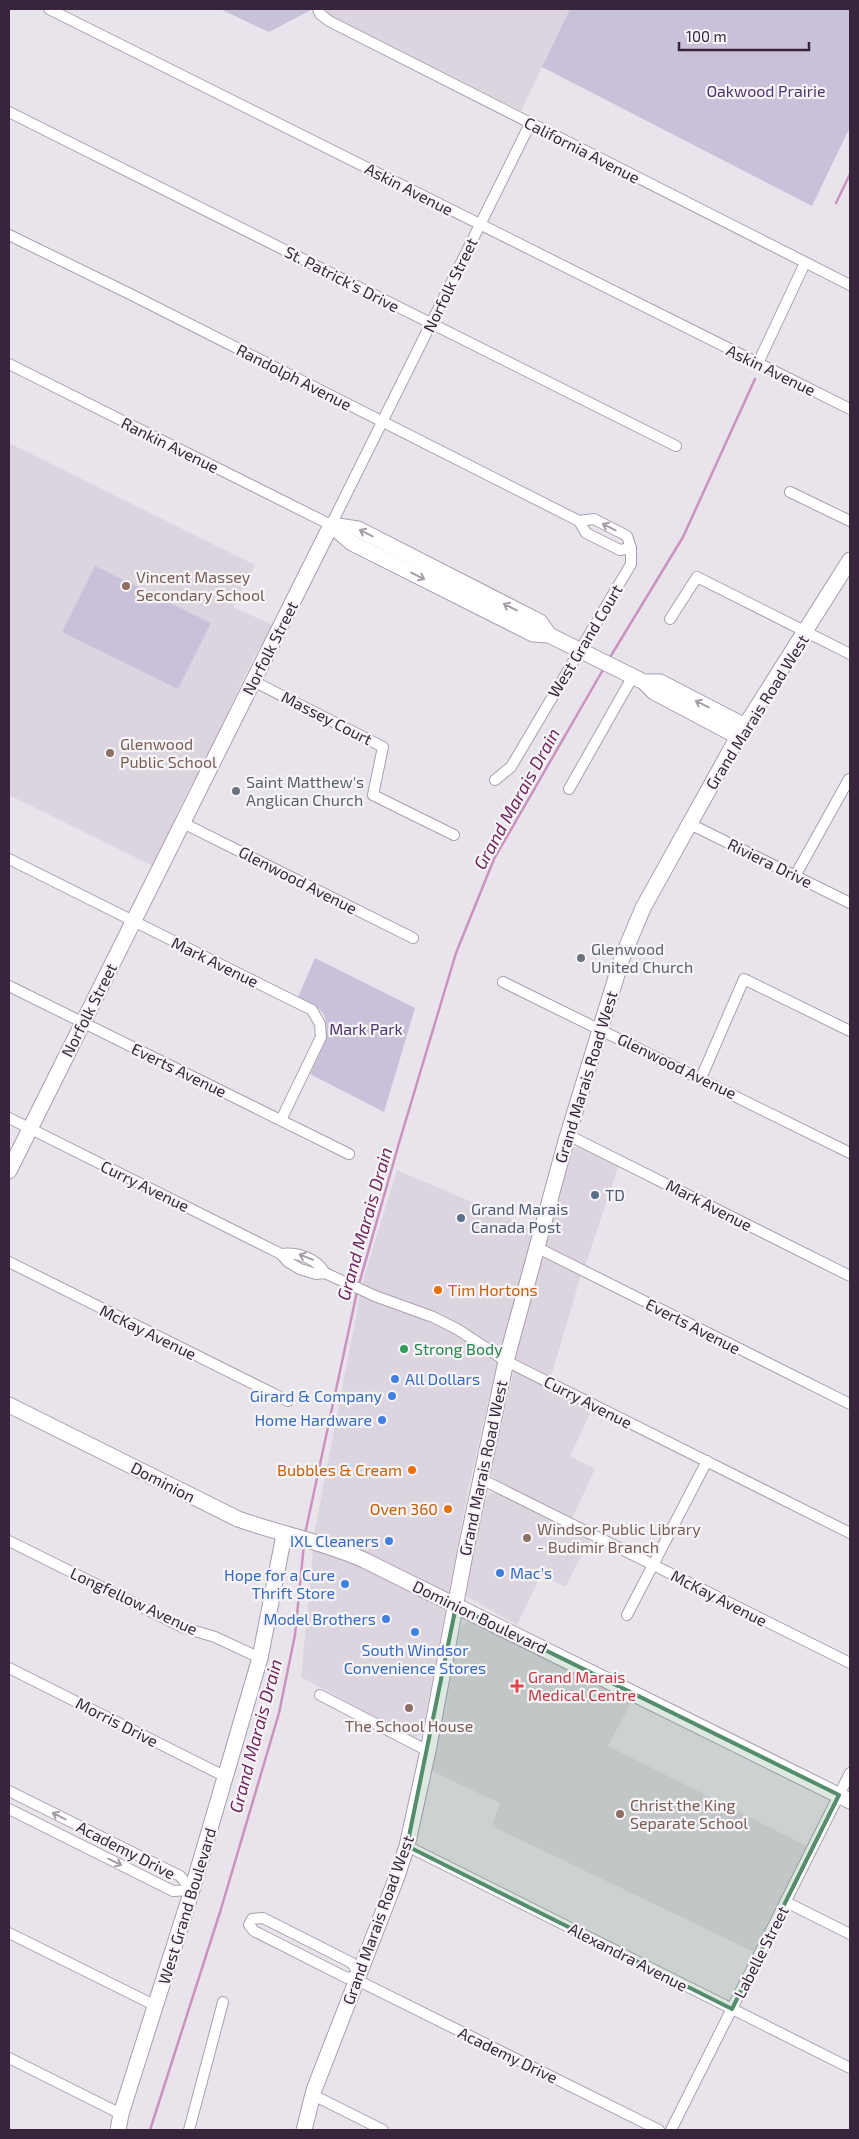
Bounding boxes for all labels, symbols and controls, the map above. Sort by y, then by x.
scale bar [679,20,809,52]
text: 100 m [686,27,727,45]
park label: Oakwood Prairie [706,81,826,100]
street label: California Avenue [521,112,643,187]
street label: Askin Avenue [362,158,456,219]
street label: Norfolk Street [419,235,481,335]
street label: St. Patrick's Drive [282,242,403,316]
street label: Randolph Avenue [234,339,355,414]
street label: Askin Avenue [724,340,819,399]
street label: Rankin Avenue [118,413,222,476]
one-way arrow [602,522,617,531]
one-way arrow [358,528,373,538]
place label: Vincent Massey Secondary School [136,567,265,604]
one-way arrow [410,572,425,581]
marker: Vincent Massey Secondary School [120,580,132,592]
street label: West Grand Court [543,581,626,701]
street label: Norfolk Street [238,598,301,698]
one-way arrow [503,602,518,612]
street label: Grand Marais Road West [701,631,812,793]
street label: Massey Court [279,687,376,749]
one-way arrow [695,699,710,708]
water label: Grand Marais Drain [468,724,564,873]
place label: Glenwood Public School [120,734,217,771]
marker: Glenwood Public School [104,747,116,759]
place label: Saint Matthew's Anglican Church [246,772,364,809]
marker: Saint Matthew's Anglican Church [230,785,242,797]
street label: Riviera Drive [725,834,816,891]
street label: Glenwood Avenue [236,842,360,918]
street label: Mark Avenue [169,932,262,991]
place label: Glenwood United Church [591,939,693,976]
marker: Glenwood United Church [575,952,587,964]
street label: Norfolk Street [57,960,120,1060]
street label: Grand Marais Road West [550,989,621,1165]
park label: Mark Park [329,1019,403,1038]
street label: Glenwood Avenue [615,1029,740,1103]
street label: Everts Avenue [129,1038,230,1101]
water label: Grand Marais Drain [332,1145,396,1303]
street label: Curry Avenue [98,1156,193,1215]
street label: Mark Avenue [663,1175,755,1234]
place label: TD [605,1185,625,1204]
marker: TD [589,1189,601,1201]
place label: Grand Marais Canada Post [471,1199,568,1236]
marker: Grand Marais Canada Post [455,1212,467,1224]
one-way arrow [299,1252,314,1262]
place label: Tim Hortons [448,1280,538,1299]
marker: Tim Hortons [432,1284,444,1296]
street label: Everts Avenue [643,1294,744,1357]
street label: McKay Avenue [97,1300,200,1363]
place label: Strong Body [414,1339,503,1358]
marker: Strong Body [398,1343,410,1355]
place label: All Dollars [405,1369,480,1388]
street label: Curry Avenue [541,1371,635,1432]
marker: All Dollars [389,1373,401,1385]
street label: Grand Marais Road West [455,1378,510,1557]
place label: Girard & Company [250,1386,383,1405]
marker: Girard & Company [386,1390,398,1402]
place label: Home Hardware [254,1410,372,1429]
marker: Home Hardware [376,1414,388,1426]
street label: Dominion [128,1457,198,1506]
place label: Bubbles & Cream [277,1460,402,1479]
marker: Bubbles & Cream [406,1464,418,1476]
place label: Oven 360 [370,1499,438,1518]
marker: Oven 360 [442,1503,454,1515]
place label: Windsor Public Library - Budimir Branch [537,1519,701,1556]
place label: IXL Cleaners [290,1531,379,1550]
marker: Windsor Public Library - Budimir Branch [521,1532,533,1544]
marker: IXL Cleaners [383,1535,395,1547]
street label: Longfellow Avenue [68,1563,201,1638]
place label: Mac's [510,1563,552,1582]
place label: Hope for a Cure Thrift Store [224,1565,335,1602]
street label: McKay Avenue [668,1565,770,1630]
marker: Mac's [494,1567,506,1579]
street label: Dominion Boulevard [410,1576,550,1657]
marker: Hope for a Cure Thrift Store [339,1578,351,1590]
place label: Model Brothers [263,1609,376,1628]
marker: Model Brothers [380,1613,392,1625]
marker: South Windsor Convenience Stores [409,1626,421,1638]
place label: South Windsor Convenience Stores [344,1640,486,1677]
water label: Grand Marais Drain [224,1656,286,1815]
place label: Grand Marais Medical Centre [528,1667,636,1704]
marker: Grand Marais Medical Centre [510,1679,524,1693]
street label: Morris Drive [73,1693,161,1750]
marker: The School House [403,1702,415,1714]
place label: The School House [345,1716,473,1735]
place label: Christ the King Separate School [630,1795,748,1832]
marker: Christ the King Separate School [614,1808,626,1820]
one-way arrow [52,1811,67,1820]
street label: Academy Drive [74,1817,179,1883]
street label: West Grand Boulevard [154,1825,219,1986]
street label: Grand Marais Road West [338,1833,417,2007]
one-way arrow [107,1858,122,1867]
street label: Labelle Street [729,1903,792,2001]
street label: Alexandra Avenue [566,1918,691,1995]
street label: Academy Drive [456,2022,561,2087]

